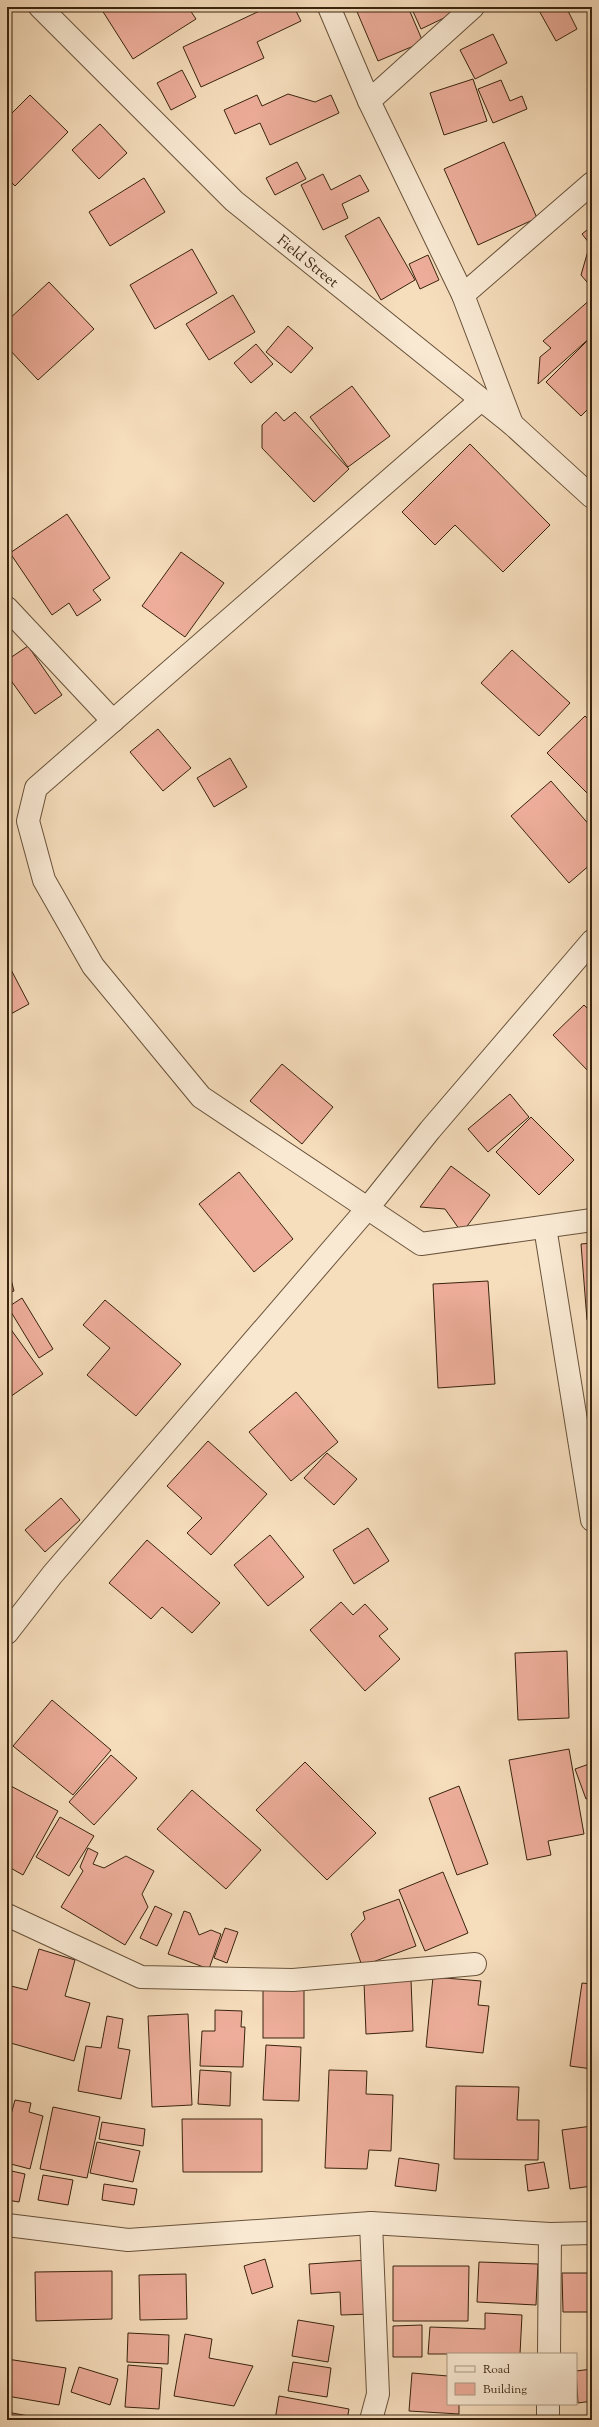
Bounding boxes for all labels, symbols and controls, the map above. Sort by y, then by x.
street label: Field Street [272,231,342,293]
legend [447,2353,577,2405]
text: Road [483,2361,510,2379]
text: Building [483,2381,527,2399]

